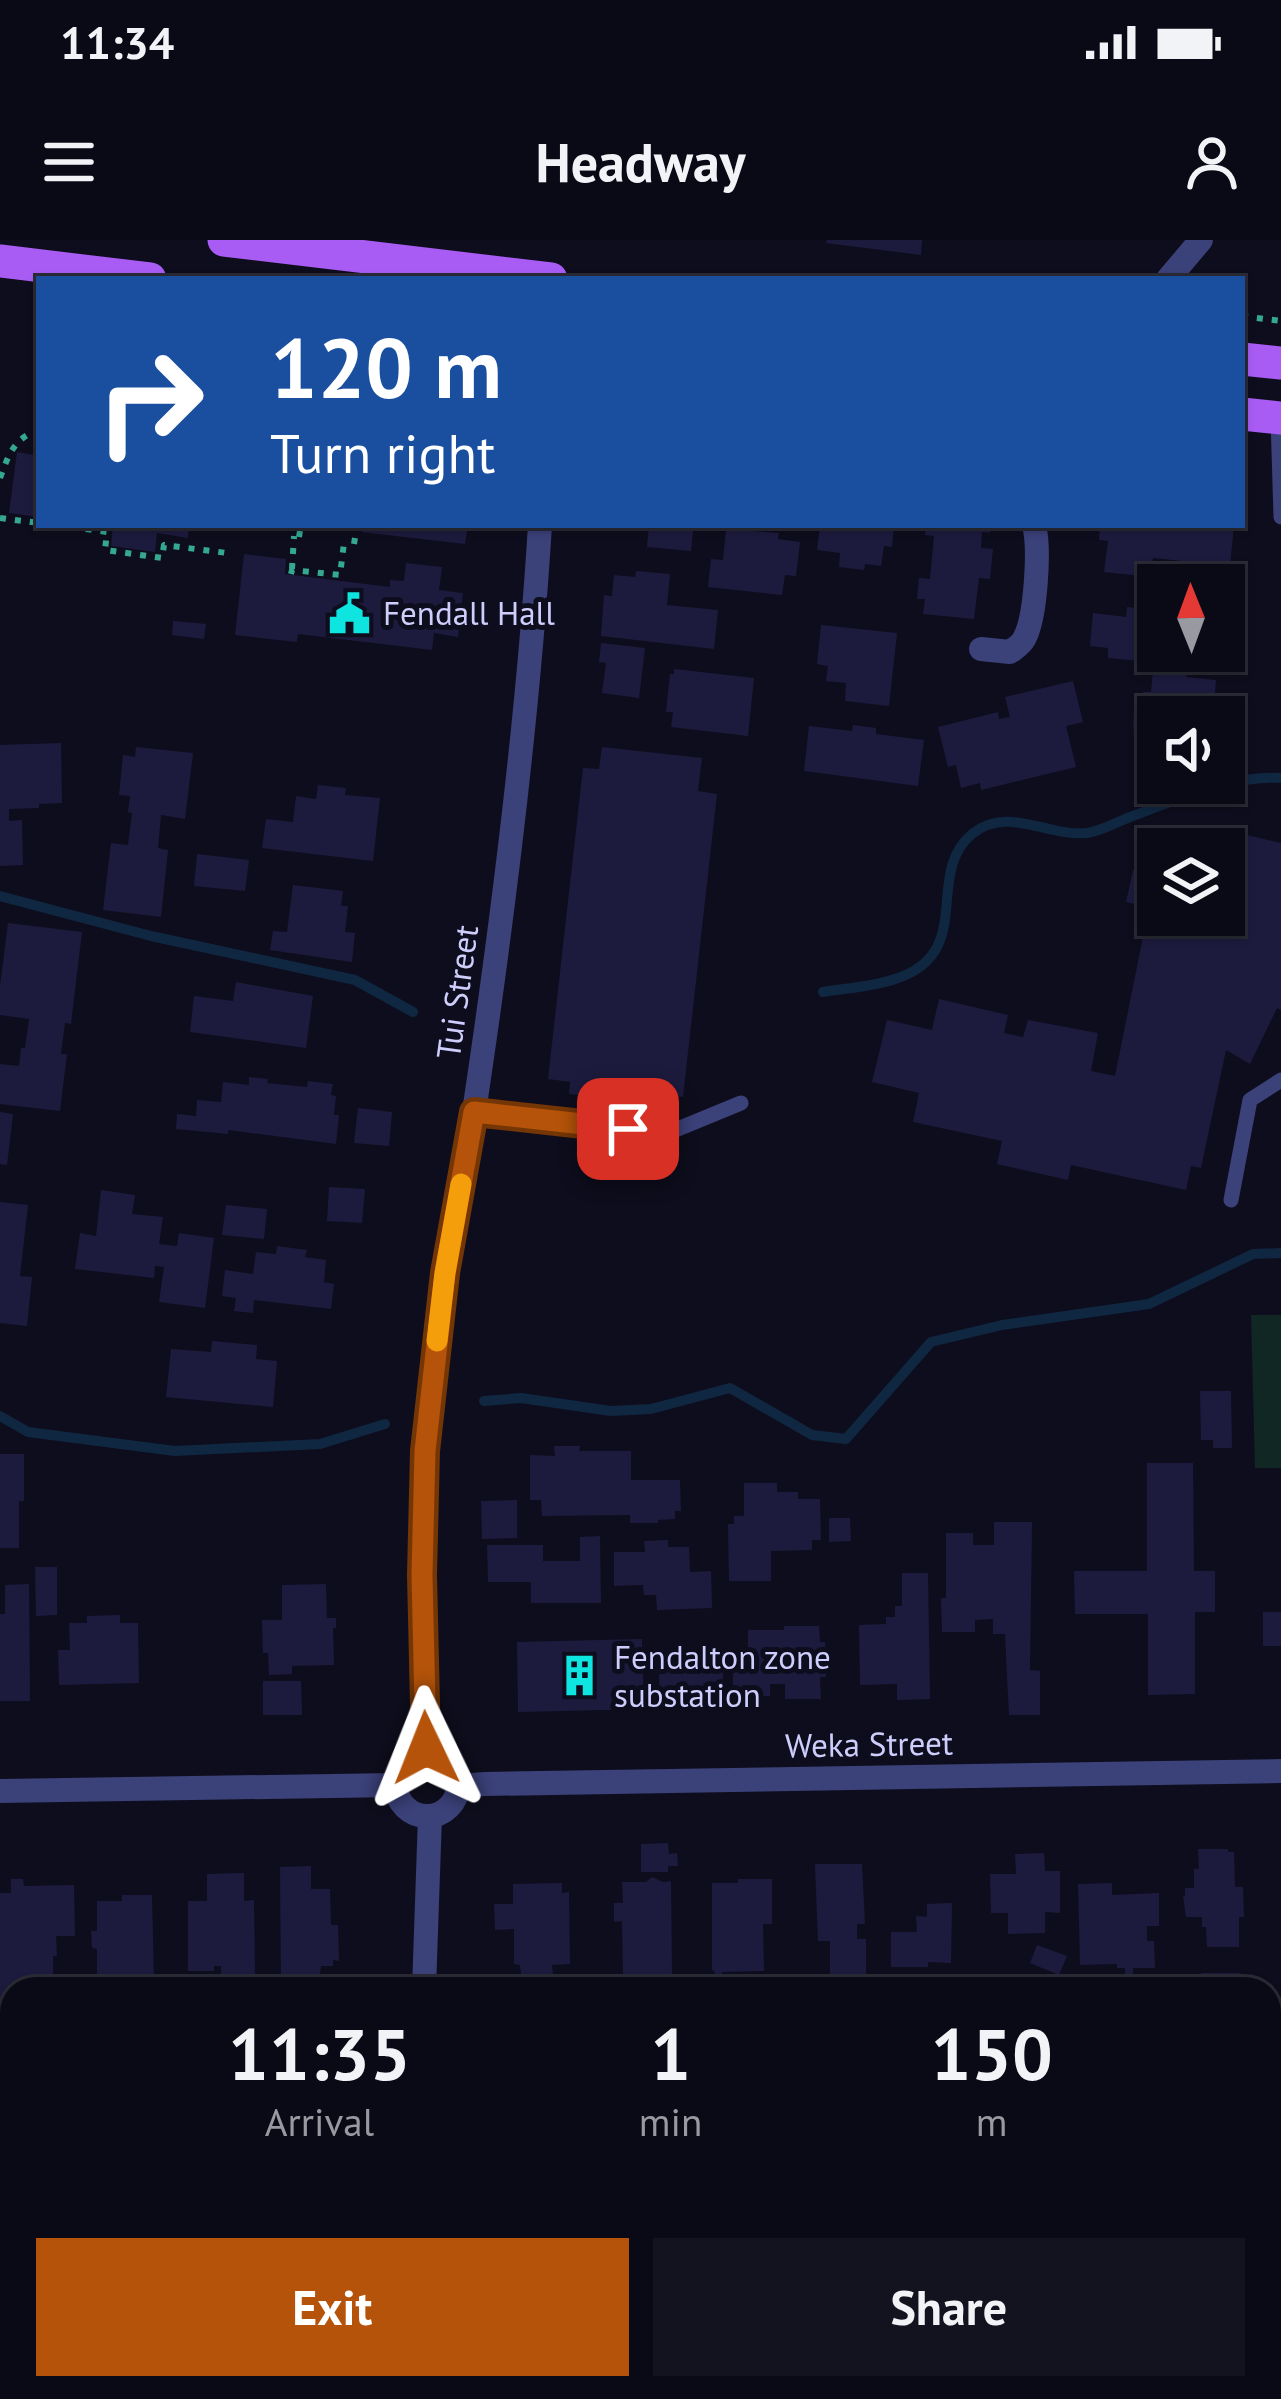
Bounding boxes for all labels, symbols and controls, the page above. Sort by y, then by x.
text: 11:34 [60,13,174,71]
text: Headway [535,127,746,197]
icon: menu [36,129,102,195]
icon: person [1179,129,1245,195]
text: 120 m [270,312,502,421]
icon: right [72,324,228,480]
text: Turn right [270,418,495,488]
north arrow [1137,564,1245,672]
map controls [1137,564,1245,936]
public building icon: Fendall Hall [326,590,372,636]
place label: Fendall Hall [383,591,555,634]
button: sound [1137,696,1245,804]
button: layers [1137,828,1245,936]
street label: Tui Street [426,922,487,1062]
pin [577,1078,679,1180]
icon: arrive [595,1096,661,1162]
place label: Fendalton zone substation [614,1635,831,1716]
building icon: Fendalton zone substation [557,1653,603,1699]
position arrow [363,1685,489,1811]
street label: Weka Street [785,1721,953,1766]
text: 11:35 [228,2007,411,2100]
text: 1 [650,2007,691,2100]
text: 150 [930,2007,1053,2100]
text: Arrival [265,2096,374,2147]
text: min [639,2096,702,2147]
text: m [976,2096,1007,2147]
button: Exit [36,2238,629,2376]
button: Share [653,2238,1245,2376]

